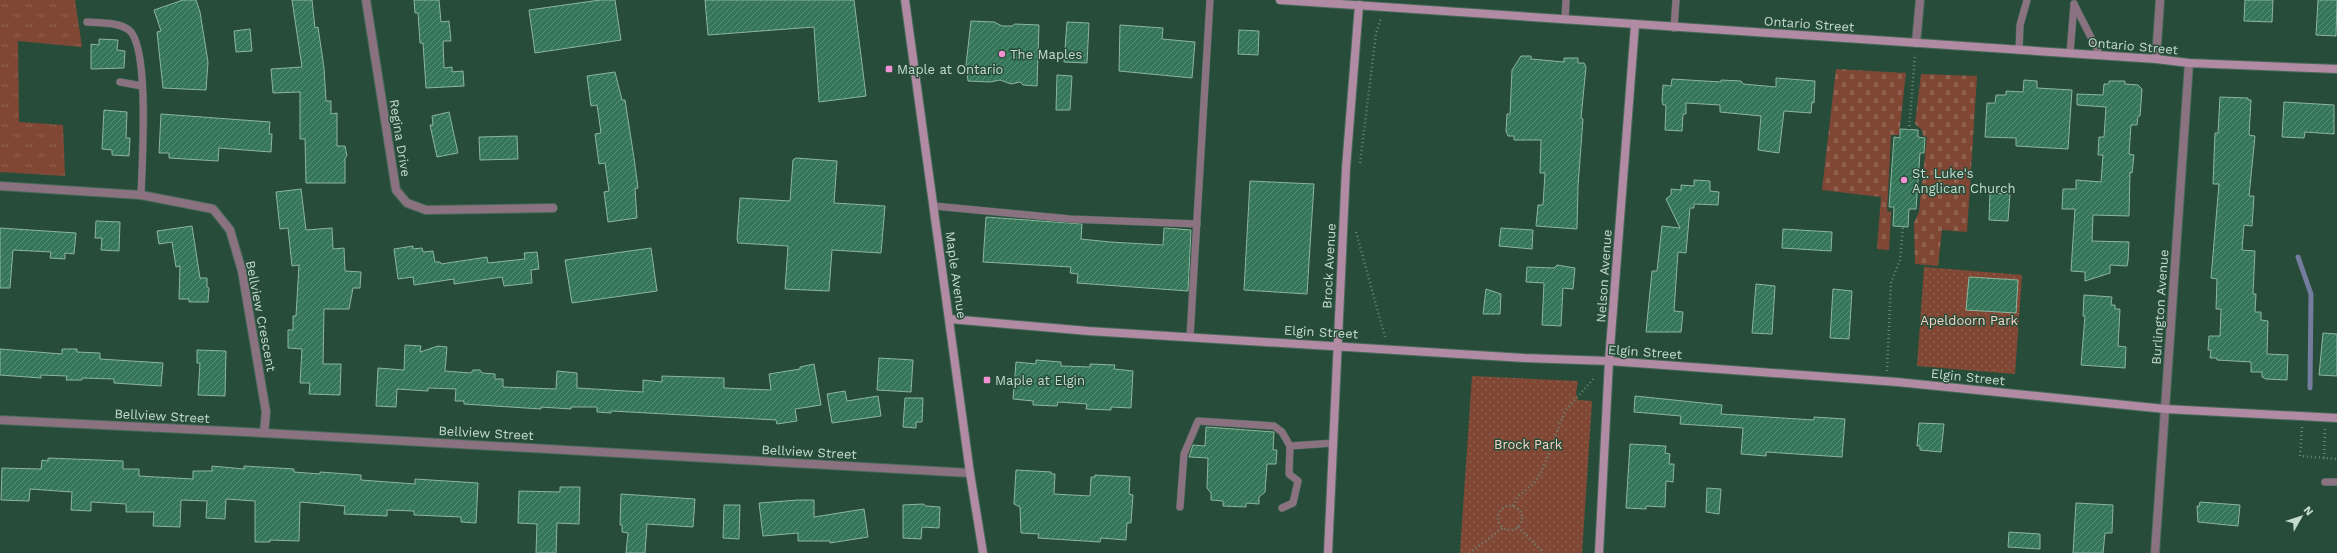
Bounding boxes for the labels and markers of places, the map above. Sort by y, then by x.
place label: The Maples [1010,47,1083,62]
marker: The Maples [997,49,1007,59]
place label: Maple at Ontario [897,62,1004,77]
marker: Maple at Ontario [884,64,894,74]
place label: St. Luke's Anglican Church [1912,166,2016,196]
marker: St. Luke's Anglican Church [1899,175,1909,185]
place label: Maple at Elgin [995,373,1085,388]
marker: Maple at Elgin [982,375,992,385]

